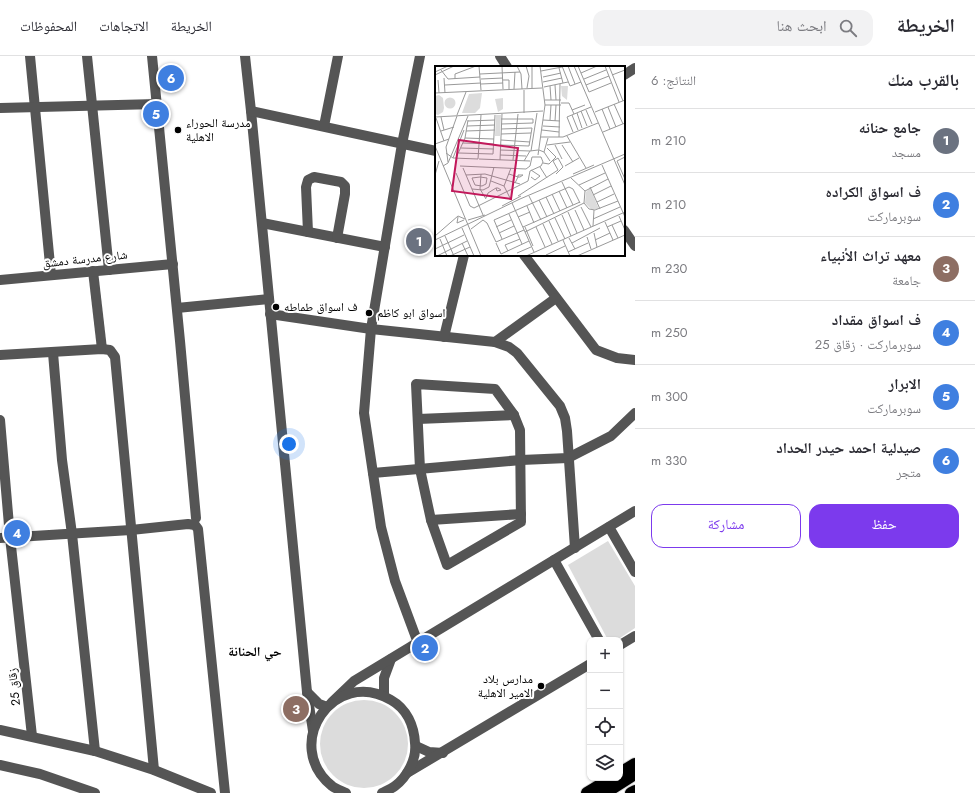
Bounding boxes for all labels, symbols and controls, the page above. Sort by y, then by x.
search box [593,10,873,46]
text: الخريطة [897,12,955,39]
text: ابحث هنا [776,15,827,37]
text: المحفوظات [20,16,77,36]
text: الاتجاهات [99,16,149,36]
text: الخريطة [171,16,212,36]
icon: search [837,17,859,39]
pin: 6 [158,63,184,93]
inset map [435,66,625,256]
text: بالقرب منك [888,68,959,92]
text: النتائج: 6 [651,71,696,90]
pin: 5 [143,99,169,129]
place label: مدرسة الحوراء الاهلية [186,114,250,146]
text: جامع حنانه [859,117,921,139]
marker: مدرسة الحوراء الاهلية [173,125,183,135]
text: 210 m [651,131,686,150]
text: 1 [943,131,949,150]
text: مسجد [892,143,921,162]
text: ف اسواق الكراده [826,181,921,203]
text: 210 m [651,195,686,214]
text: 2 [942,195,950,214]
text: سوبرماركت [867,207,921,226]
pin: 1 [406,226,432,256]
text: معهد تراث الأنبياء [820,245,921,267]
street label: شارع مدرسة دمشق [42,246,128,272]
text: 230 m [651,259,687,278]
text: 3 [942,259,950,278]
text: جامعة [892,271,921,290]
place label: ف اسواق طماطه [284,298,358,316]
marker: ف اسواق طماطه [271,302,281,312]
place label: اسواق ابو كاظم [377,304,445,322]
marker: اسواق ابو كاظم [364,308,374,318]
text: ف اسواق مقداد [832,309,921,331]
text: 250 m [651,323,688,342]
text: 4 [941,323,951,342]
text: سوبرماركت · زقاق 25 [815,335,921,354]
text: الابرار [889,373,921,395]
text: 300 m [651,387,688,406]
text: 5 [942,387,950,406]
text: سوبرماركت [867,399,921,418]
your location [279,434,299,454]
text: صيدلية احمد حيدر الحداد [776,437,921,459]
text: 330 m [651,451,687,470]
text: 6 [942,451,950,470]
text: متجر [896,463,921,482]
button: مشاركة [651,504,801,548]
button: حفظ [809,504,959,548]
pin: 4 [4,518,30,548]
pin: 2 [412,633,438,663]
map controls [587,637,623,781]
button: + [587,637,623,673]
district label: حي الحنانة [228,642,282,662]
street label: زقاق 25 [3,667,25,707]
place label: مدارس بلاد الامير الاهلية [478,670,533,702]
button: − [587,673,623,709]
marker: مدارس بلاد الامير الاهلية [536,681,546,691]
pin: 3 [283,694,309,724]
button: locate [587,709,623,745]
button: layers [587,745,623,781]

